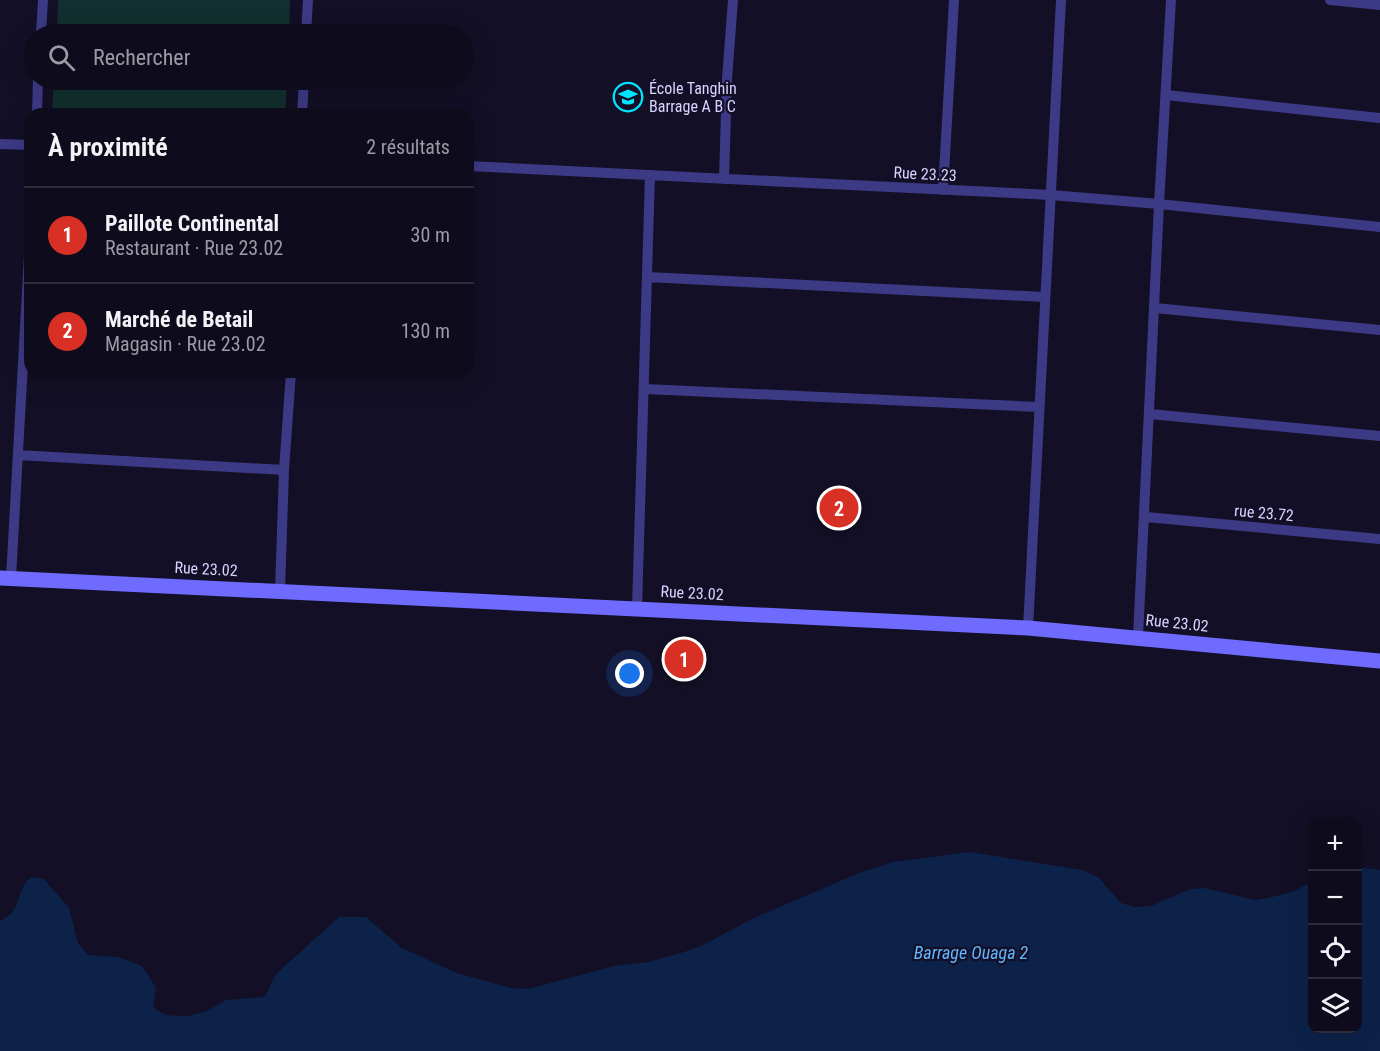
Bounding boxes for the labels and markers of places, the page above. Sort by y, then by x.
place label: École Tanghin Barrage A B C [649,79,737,116]
school or university icon: École Tanghin Barrage A B C [612,81,644,113]
pin: 2 [820,486,858,530]
pin: 1 [664,636,704,682]

